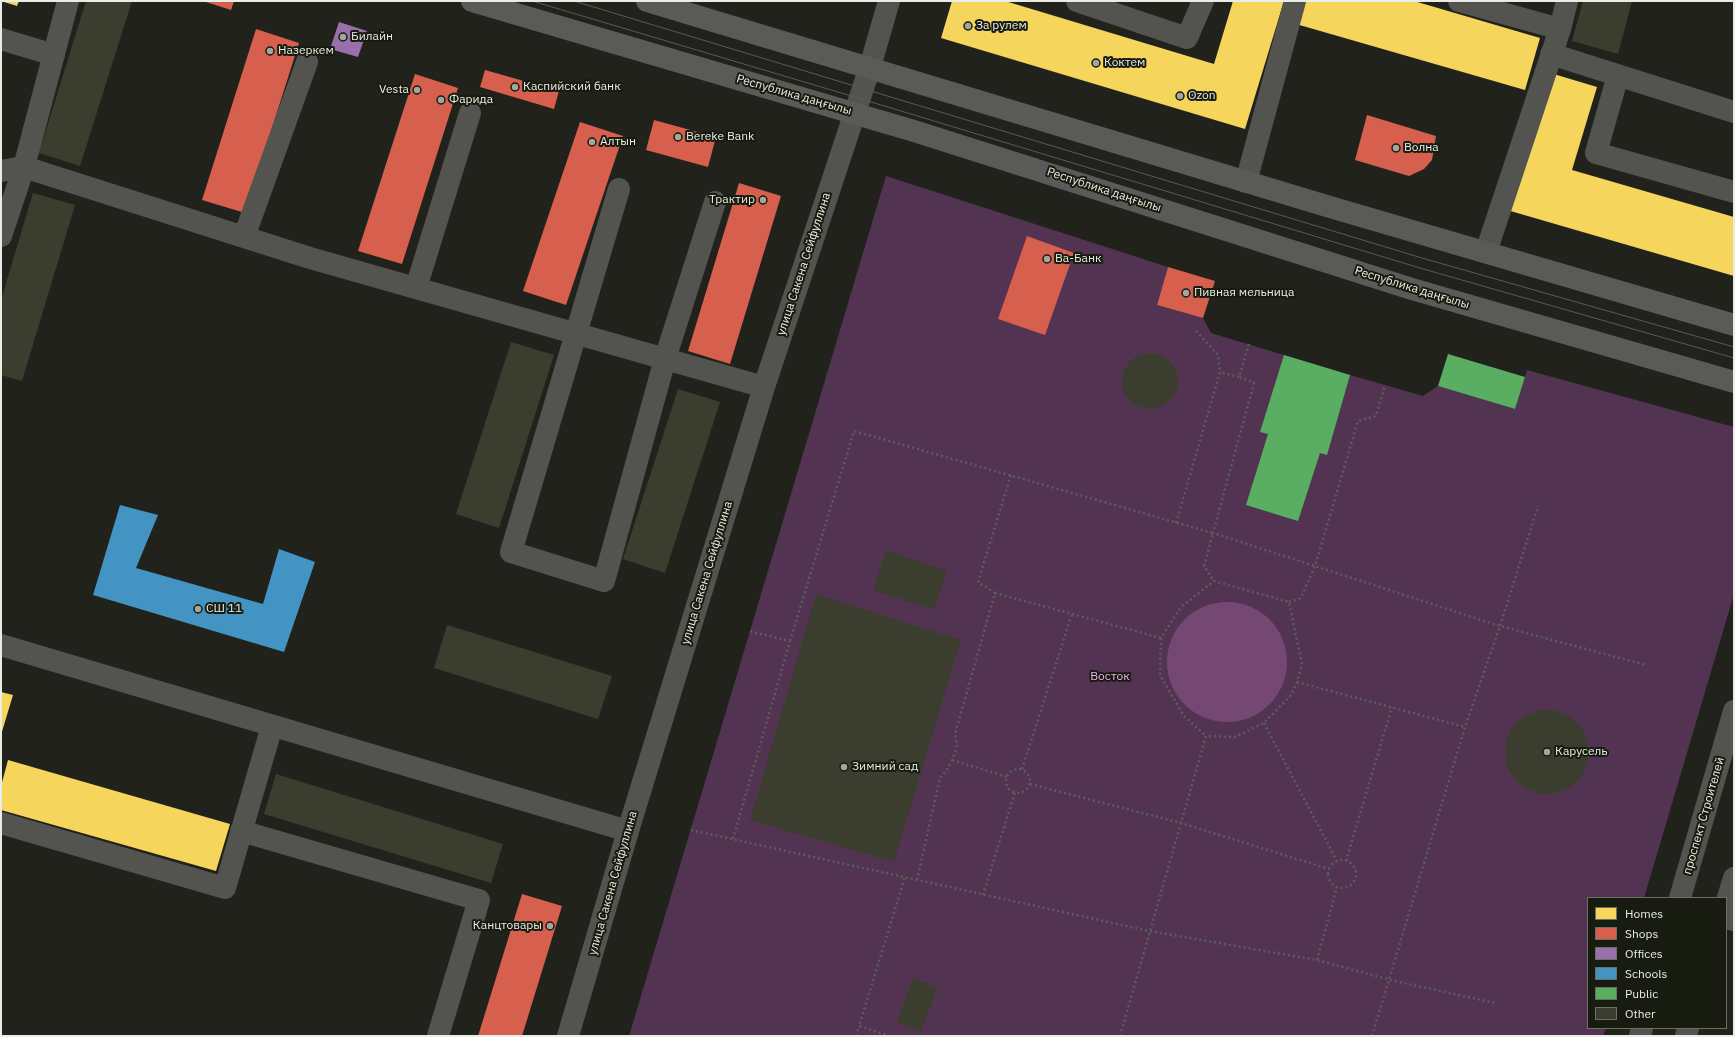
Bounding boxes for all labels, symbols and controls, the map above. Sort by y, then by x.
place label: За рулем [976,19,1027,33]
marker: За рулем [963,21,973,31]
place label: Билайн [351,30,393,44]
marker: Билайн [338,32,348,42]
place label: Назеркем [278,44,334,58]
marker: Назеркем [265,46,275,56]
place label: Коктем [1104,56,1145,70]
marker: Коктем [1091,58,1101,68]
street label: Республика даңғылы [735,72,853,118]
place label: Каспийский банк [523,80,621,94]
marker: Каспийский банк [510,82,520,92]
place label: Vesta [379,83,409,97]
marker: Vesta [412,85,422,95]
place label: Ozon [1188,89,1215,103]
marker: Ozon [1175,91,1185,101]
place label: Фарида [449,93,493,107]
marker: Фарида [436,95,446,105]
place label: Bereke Bank [686,130,754,144]
marker: Bereke Bank [673,132,683,142]
place label: Алтын [600,135,636,149]
marker: Алтын [587,137,597,147]
place label: Волна [1404,141,1439,155]
marker: Волна [1391,143,1401,153]
street label: Республика даңғылы [1045,165,1163,215]
street label: улица Сакена Сейфуллина [774,191,834,337]
place label: Трактир [709,193,755,207]
marker: Трактир [758,195,768,205]
place label: Ва-Банк [1055,252,1102,266]
marker: Ва-Банк [1042,254,1052,264]
street label: Республика даңғылы [1353,264,1471,312]
place label: Пивная мельница [1194,286,1294,300]
marker: Пивная мельница [1181,288,1191,298]
street label: улица Сакена Сейфуллина [678,500,736,646]
place label: СШ 11 [206,602,242,616]
marker: СШ 11 [193,604,203,614]
park label: Восток [1090,670,1130,684]
place label: Карусель [1555,745,1608,759]
marker: Карусель [1542,747,1552,757]
street label: проспект Строителей [1680,756,1728,876]
place label: Зимний сад [852,760,918,774]
marker: Зимний сад [839,762,849,772]
street label: улица Сакена Сейфуллина [586,809,640,957]
legend [1587,897,1727,1029]
text: Homes [1625,906,1663,921]
place label: Канцтовары [473,919,542,933]
marker: Канцтовары [545,921,555,931]
text: Shops [1625,926,1658,941]
text: Offices [1625,946,1663,961]
text: Schools [1625,966,1667,981]
text: Public [1625,986,1658,1001]
text: Other [1625,1006,1656,1021]

